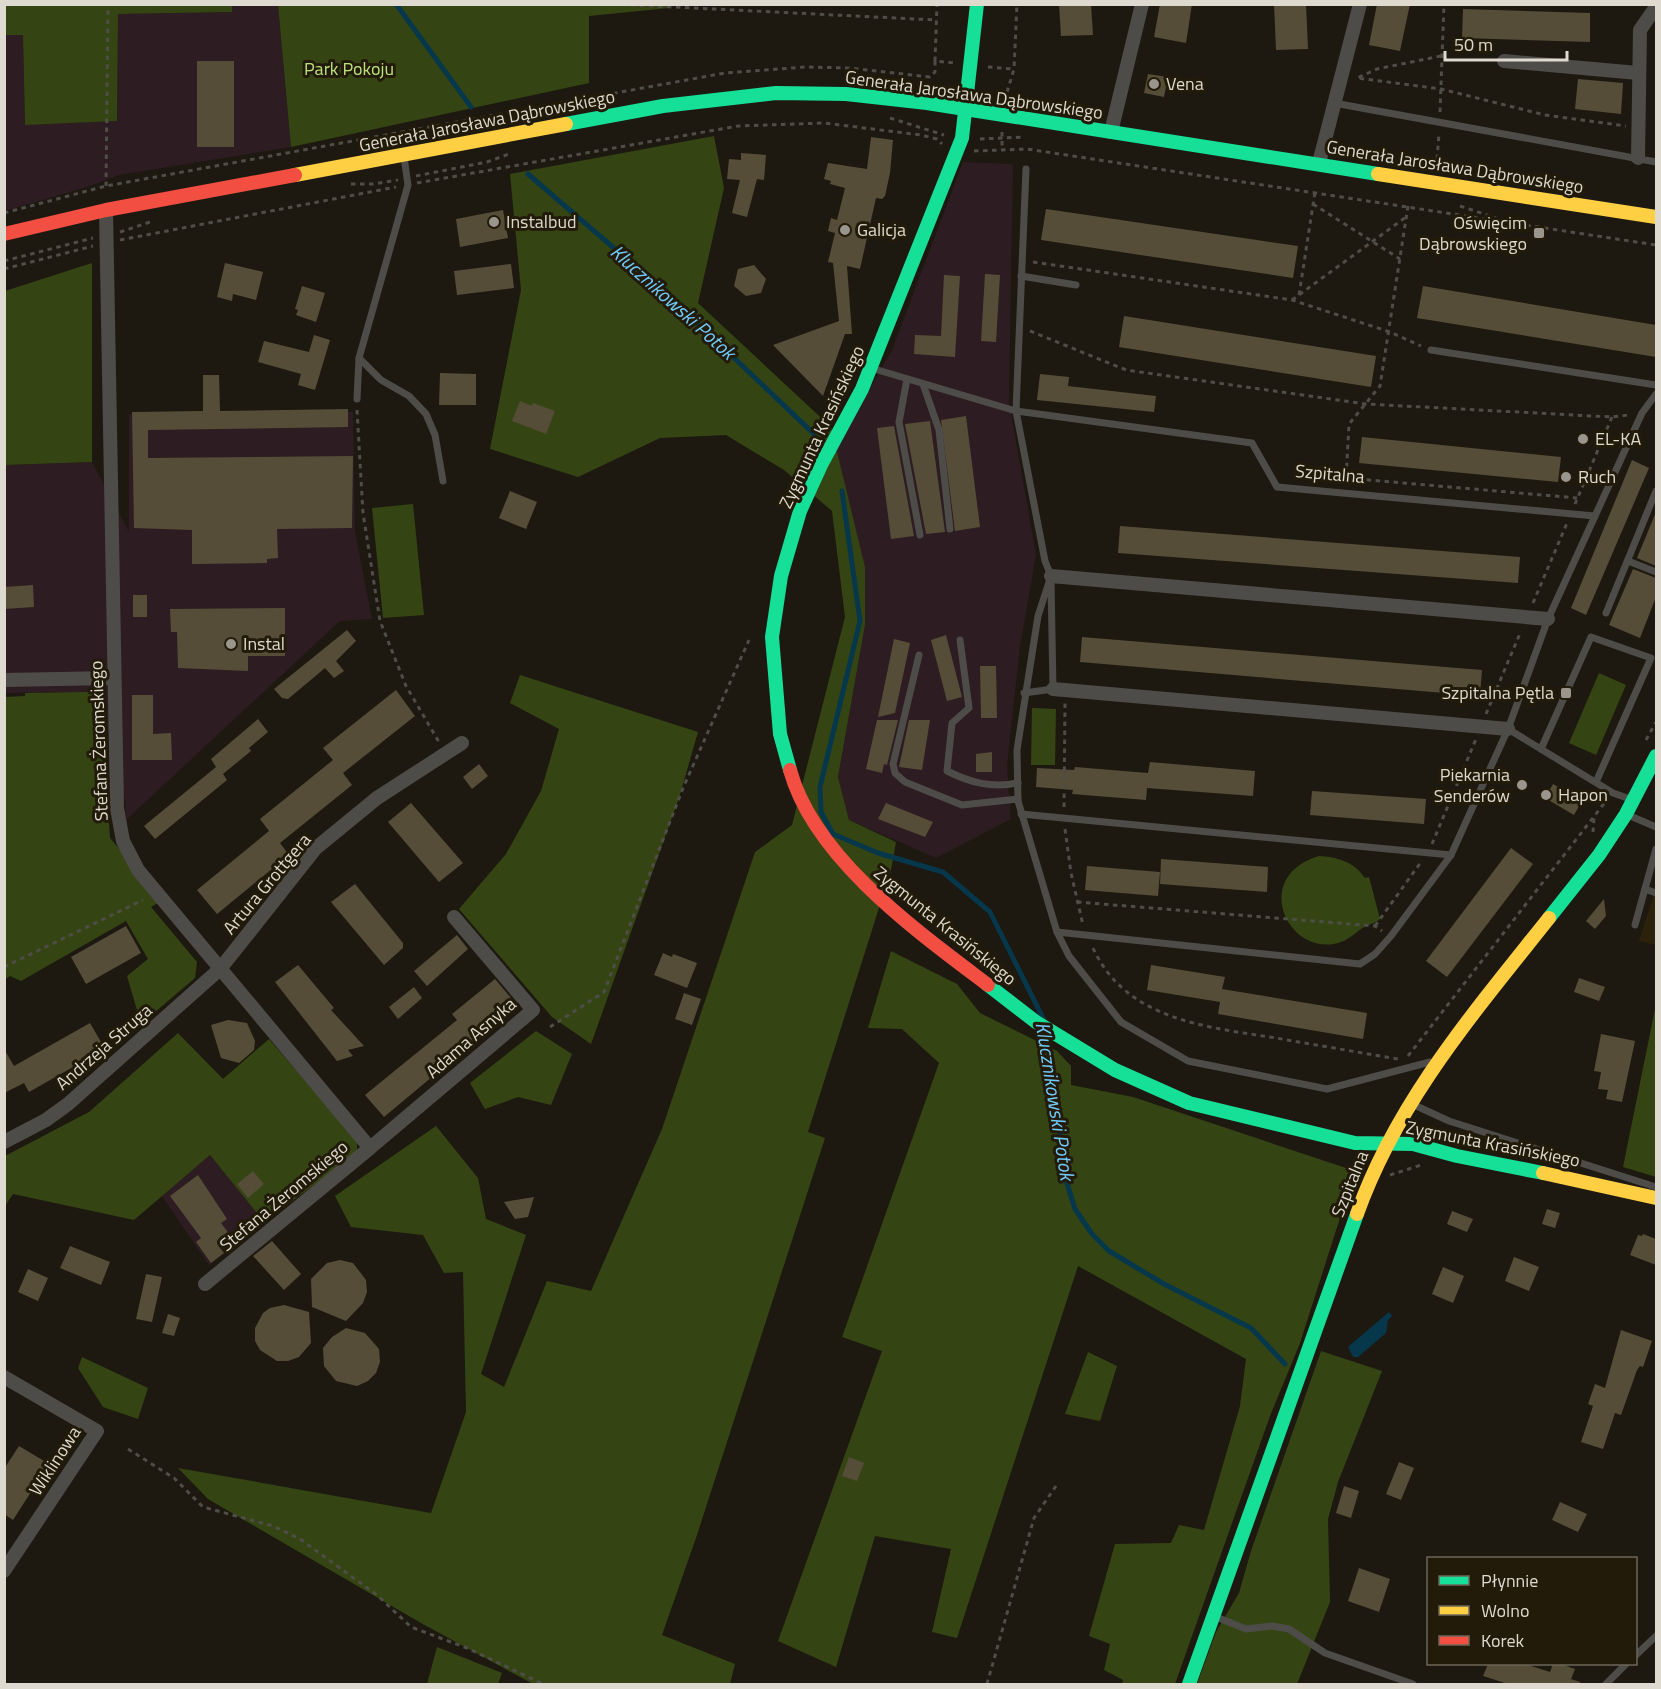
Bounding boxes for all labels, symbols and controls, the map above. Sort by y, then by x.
scale bar [1445,24,1566,62]
text: 50 m [1454,31,1493,58]
park label: Park Pokoju [304,55,394,82]
street label: Generała Jarosława Dąbrowskiego [843,63,1105,126]
place label: Vena [1166,70,1204,97]
marker: Vena [1147,77,1161,91]
street label: Generała Jarosława Dąbrowskiego [357,82,617,159]
street label: Generała Jarosława Dąbrowskiego [1325,133,1586,200]
place label: Instalbud [506,208,577,235]
place label: Oświęcim Dąbrowskiego [1419,209,1527,257]
marker: Instalbud [487,215,501,229]
place label: Galicja [857,216,906,243]
marker: Galicja [838,223,852,237]
marker: Oświęcim Dąbrowskiego [1532,226,1546,240]
water label: Klucznikowski Potok [604,237,745,368]
street label: Zygmunta Krasińskiego [772,341,871,513]
place label: EL-KA [1595,425,1641,452]
marker: EL-KA [1576,432,1590,446]
street label: Szpitalna [1294,457,1366,490]
place label: Ruch [1578,463,1616,490]
marker: Ruch [1559,470,1573,484]
place label: Instal [243,630,285,657]
marker: Instal [224,637,238,651]
street label: Stefana Żeromskiego [82,660,115,822]
place label: Szpitalna Pętla [1441,679,1554,706]
marker: Szpitalna Pętla [1559,686,1573,700]
place label: Piekarnia Senderów [1434,761,1510,809]
marker: Piekarnia Senderów [1515,778,1529,792]
place label: Hapon [1558,781,1608,808]
marker: Hapon [1539,788,1553,802]
street label: Artura Grottgera [216,827,317,940]
street label: Zygmunta Krasińskiego [868,859,1023,992]
street label: Adama Asnyka [420,991,522,1085]
street label: Andrzeja Struga [49,997,158,1096]
water label: Klucznikowski Potok [1028,1020,1084,1184]
street label: Zygmunta Krasińskiego [1404,1113,1582,1174]
street label: Stefana Żeromskiego [214,1134,354,1258]
street label: Szpitalna [1324,1147,1375,1221]
street label: Wiklinowa [22,1421,87,1501]
legend [1427,1557,1637,1665]
text: Płynnie [1481,1567,1538,1594]
text: Wolno [1481,1597,1529,1624]
text: Korek [1481,1627,1525,1654]

